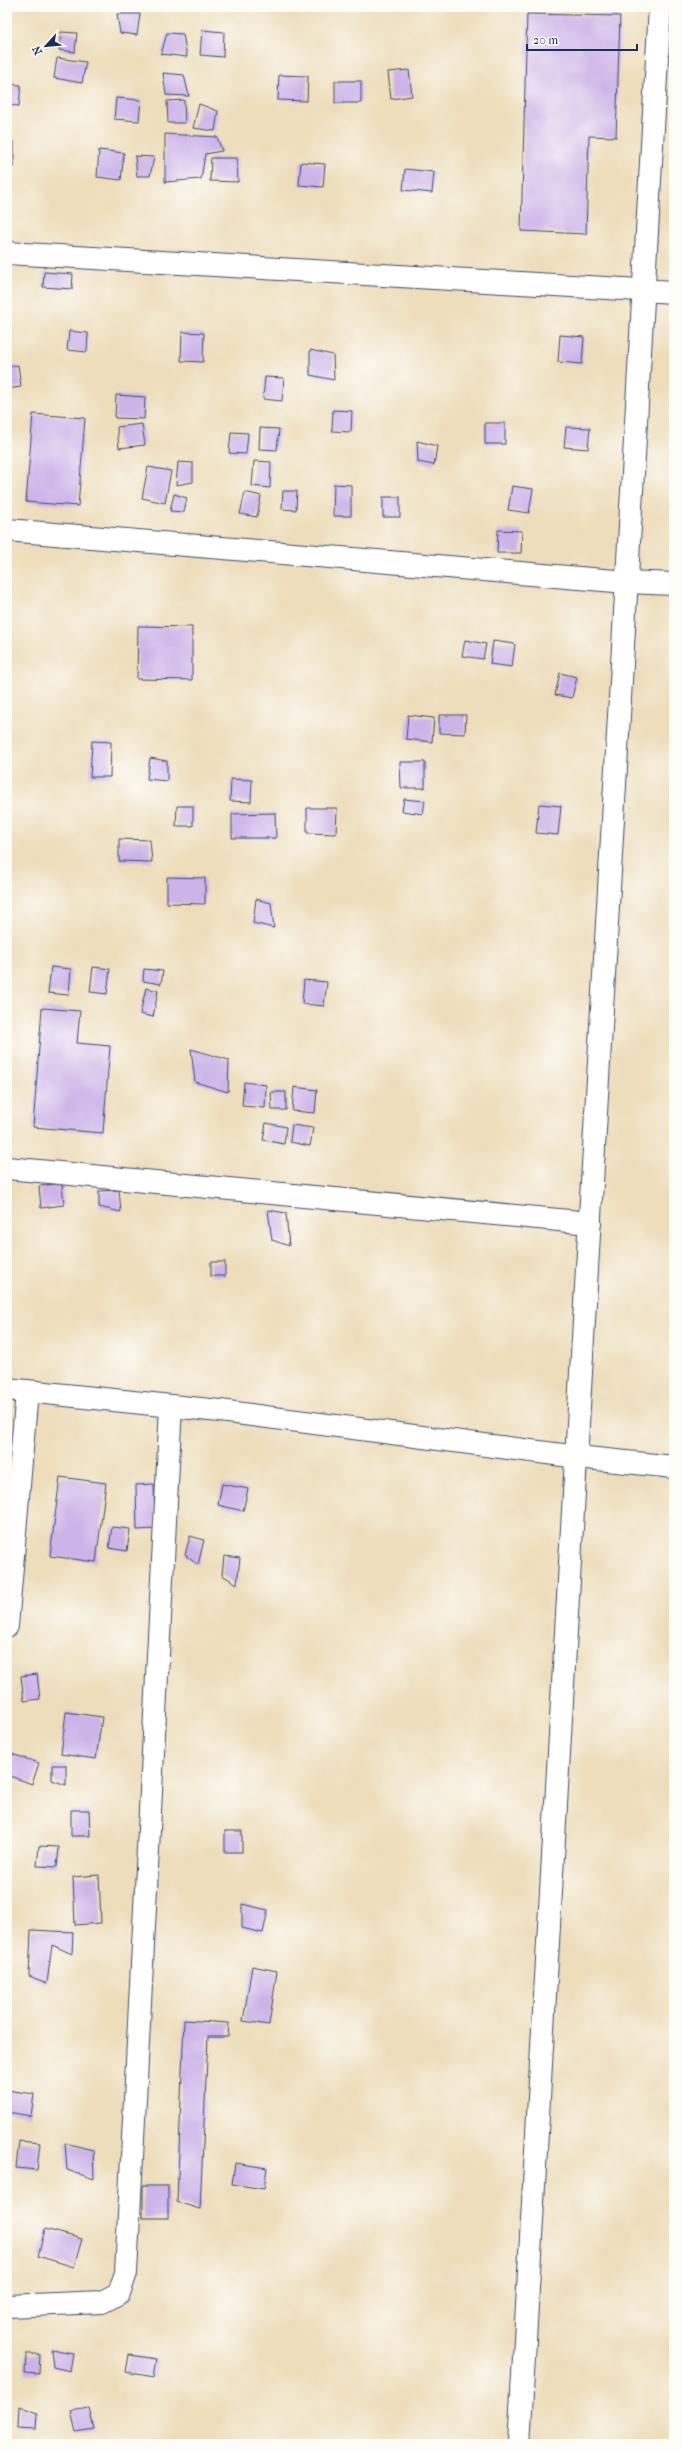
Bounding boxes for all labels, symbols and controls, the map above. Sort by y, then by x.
north arrow [26,26,66,66]
scale bar [527,26,637,52]
text: 20 m [533,33,558,47]
text: N [30,43,45,57]

